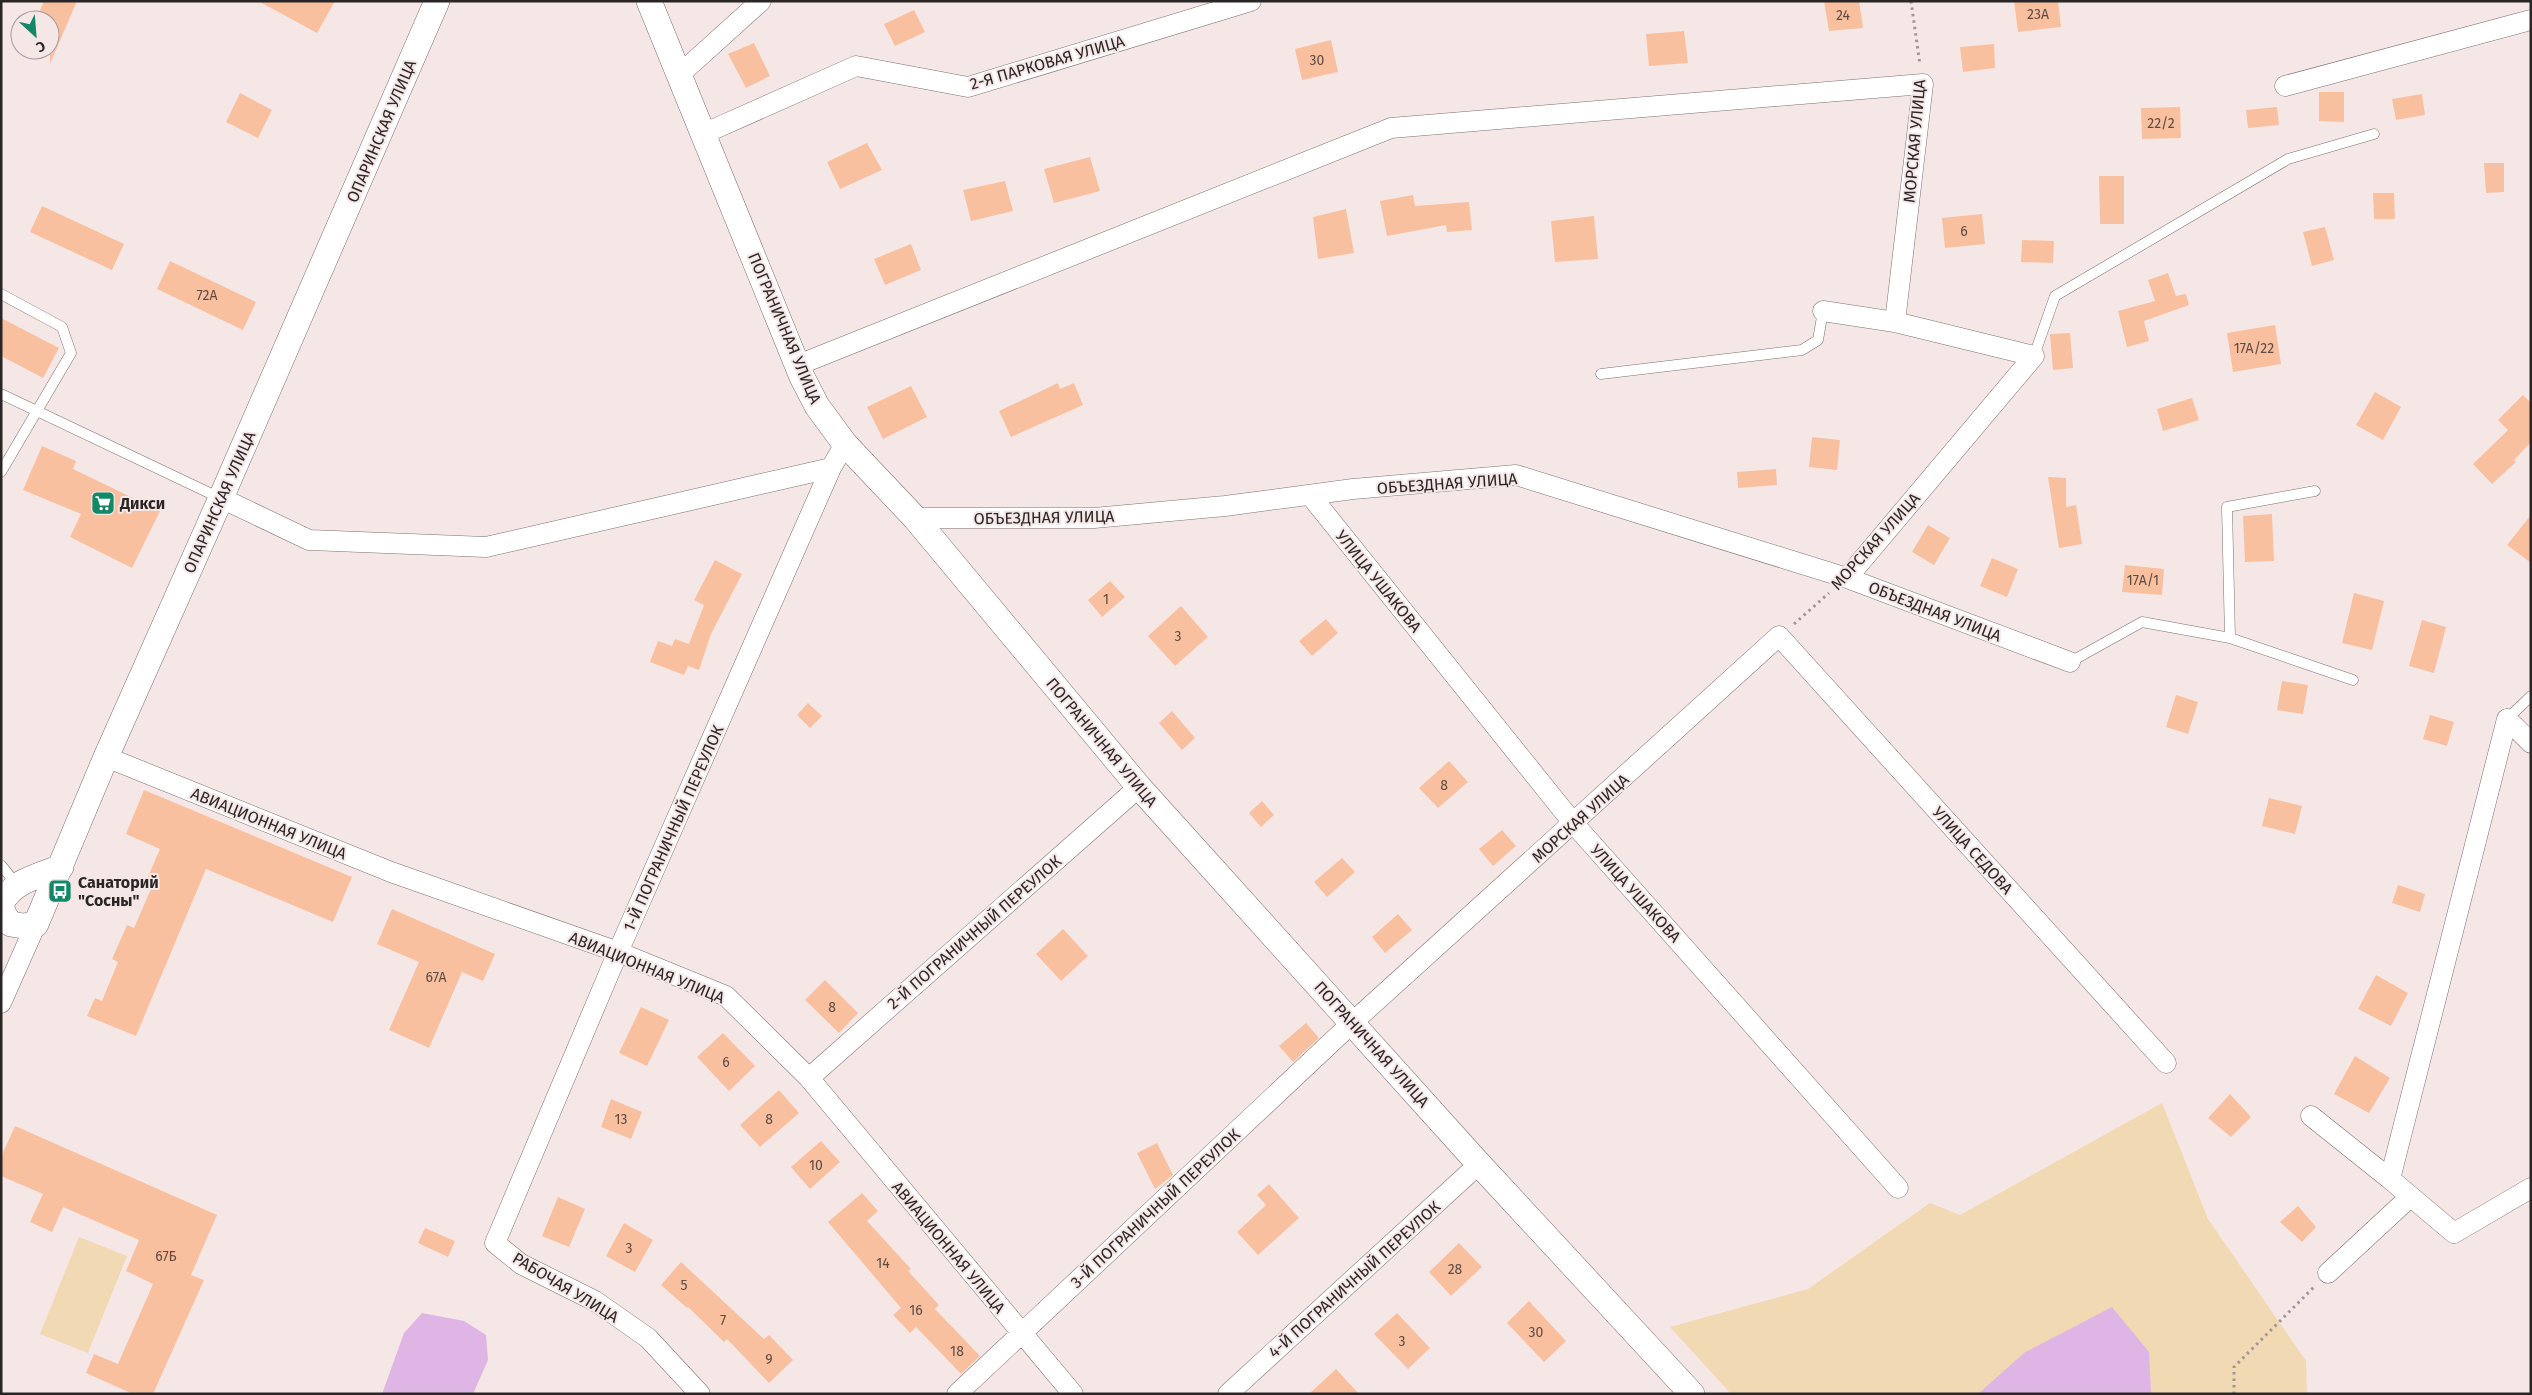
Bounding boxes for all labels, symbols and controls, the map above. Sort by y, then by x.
house number: 23А [2027,6,2049,23]
house number: 24 [1836,7,1851,24]
north arrow [10,10,60,60]
street label: 2-Я ПАРКОВАЯ УЛИЦА [968,31,1127,94]
text: С [33,37,48,56]
house number: 30 [1310,52,1325,69]
street label: ОПАРИНСКАЯ УЛИЦА [343,56,420,205]
street label: МОРСКАЯ УЛИЦА [1900,78,1929,203]
house number: 22/2 [2147,115,2175,132]
house number: 6 [1960,223,1968,240]
street label: ПОГРАНИЧНАЯ УЛИЦА [744,250,825,408]
house number: 72А [197,287,217,304]
house number: 17А/22 [2234,340,2274,357]
street label: ОПАРИНСКАЯ УЛИЦА [180,428,260,576]
street label: ОБЪЕЗДНАЯ УЛИЦА [1376,469,1519,498]
street label: МОРСКАЯ УЛИЦА [1827,488,1924,594]
supermarket icon: Дикси [90,490,116,516]
place label: Дикси [119,494,165,513]
street label: ОБЪЕЗДНАЯ УЛИЦА [973,507,1115,528]
street label: УЛИЦА УШАКОВА [1332,527,1426,637]
house number: 17А/1 [2127,572,2159,589]
street label: ОБЪЕЗДНАЯ УЛИЦА [1866,577,2005,646]
house number: 1 [1103,591,1109,608]
house number: 3 [1175,628,1182,645]
street label: ПОГРАНИЧНАЯ УЛИЦА [1042,674,1162,811]
street label: 1-Й ПОГРАНИЧНЫЙ ПЕРЕУЛОК [619,722,728,934]
street label: МОРСКАЯ УЛИЦА [1528,769,1633,867]
house number: 8 [1440,777,1448,794]
street label: АВИАЦИОННАЯ УЛИЦА [188,784,350,864]
street label: УЛИЦА СЕДОВА [1928,803,2017,899]
street label: УЛИЦА УШАКОВА [1587,840,1685,947]
street label: 2-Й ПОГРАНИЧНЫЙ ПЕРЕУЛОК [883,851,1066,1013]
place label: Санаторий "Сосны" [78,873,159,910]
bus stop icon: Санаторий "Сосны" [47,878,73,904]
street label: АВИАЦИОННАЯ УЛИЦА [566,928,728,1008]
house number: 67А [426,969,446,986]
street label: ПОГРАНИЧНАЯ УЛИЦА [1310,978,1434,1112]
house number: 8 [828,999,836,1016]
house number: 6 [722,1054,730,1071]
house number: 13 [614,1111,628,1128]
house number: 8 [765,1111,773,1128]
street label: 3-Й ПОГРАНИЧНЫЙ ПЕРЕУЛОК [1067,1125,1244,1292]
house number: 10 [809,1157,823,1174]
street label: АВИАЦИОННАЯ УЛИЦА [888,1178,1010,1318]
street label: 4-Й ПОГРАНИЧНЫЙ ПЕРЕУЛОК [1264,1197,1445,1362]
house number: 3 [626,1240,633,1257]
house number: 67Б [155,1248,177,1265]
street label: РАБОЧАЯ УЛИЦА [509,1248,623,1327]
house number: 14 [876,1255,890,1272]
house number: 28 [1448,1261,1463,1278]
house number: 5 [680,1277,688,1294]
house number: 16 [909,1302,923,1319]
house number: 7 [720,1312,726,1329]
house number: 30 [1529,1324,1544,1341]
house number: 3 [1399,1333,1406,1350]
house number: 18 [950,1343,964,1360]
house number: 9 [765,1351,773,1368]

